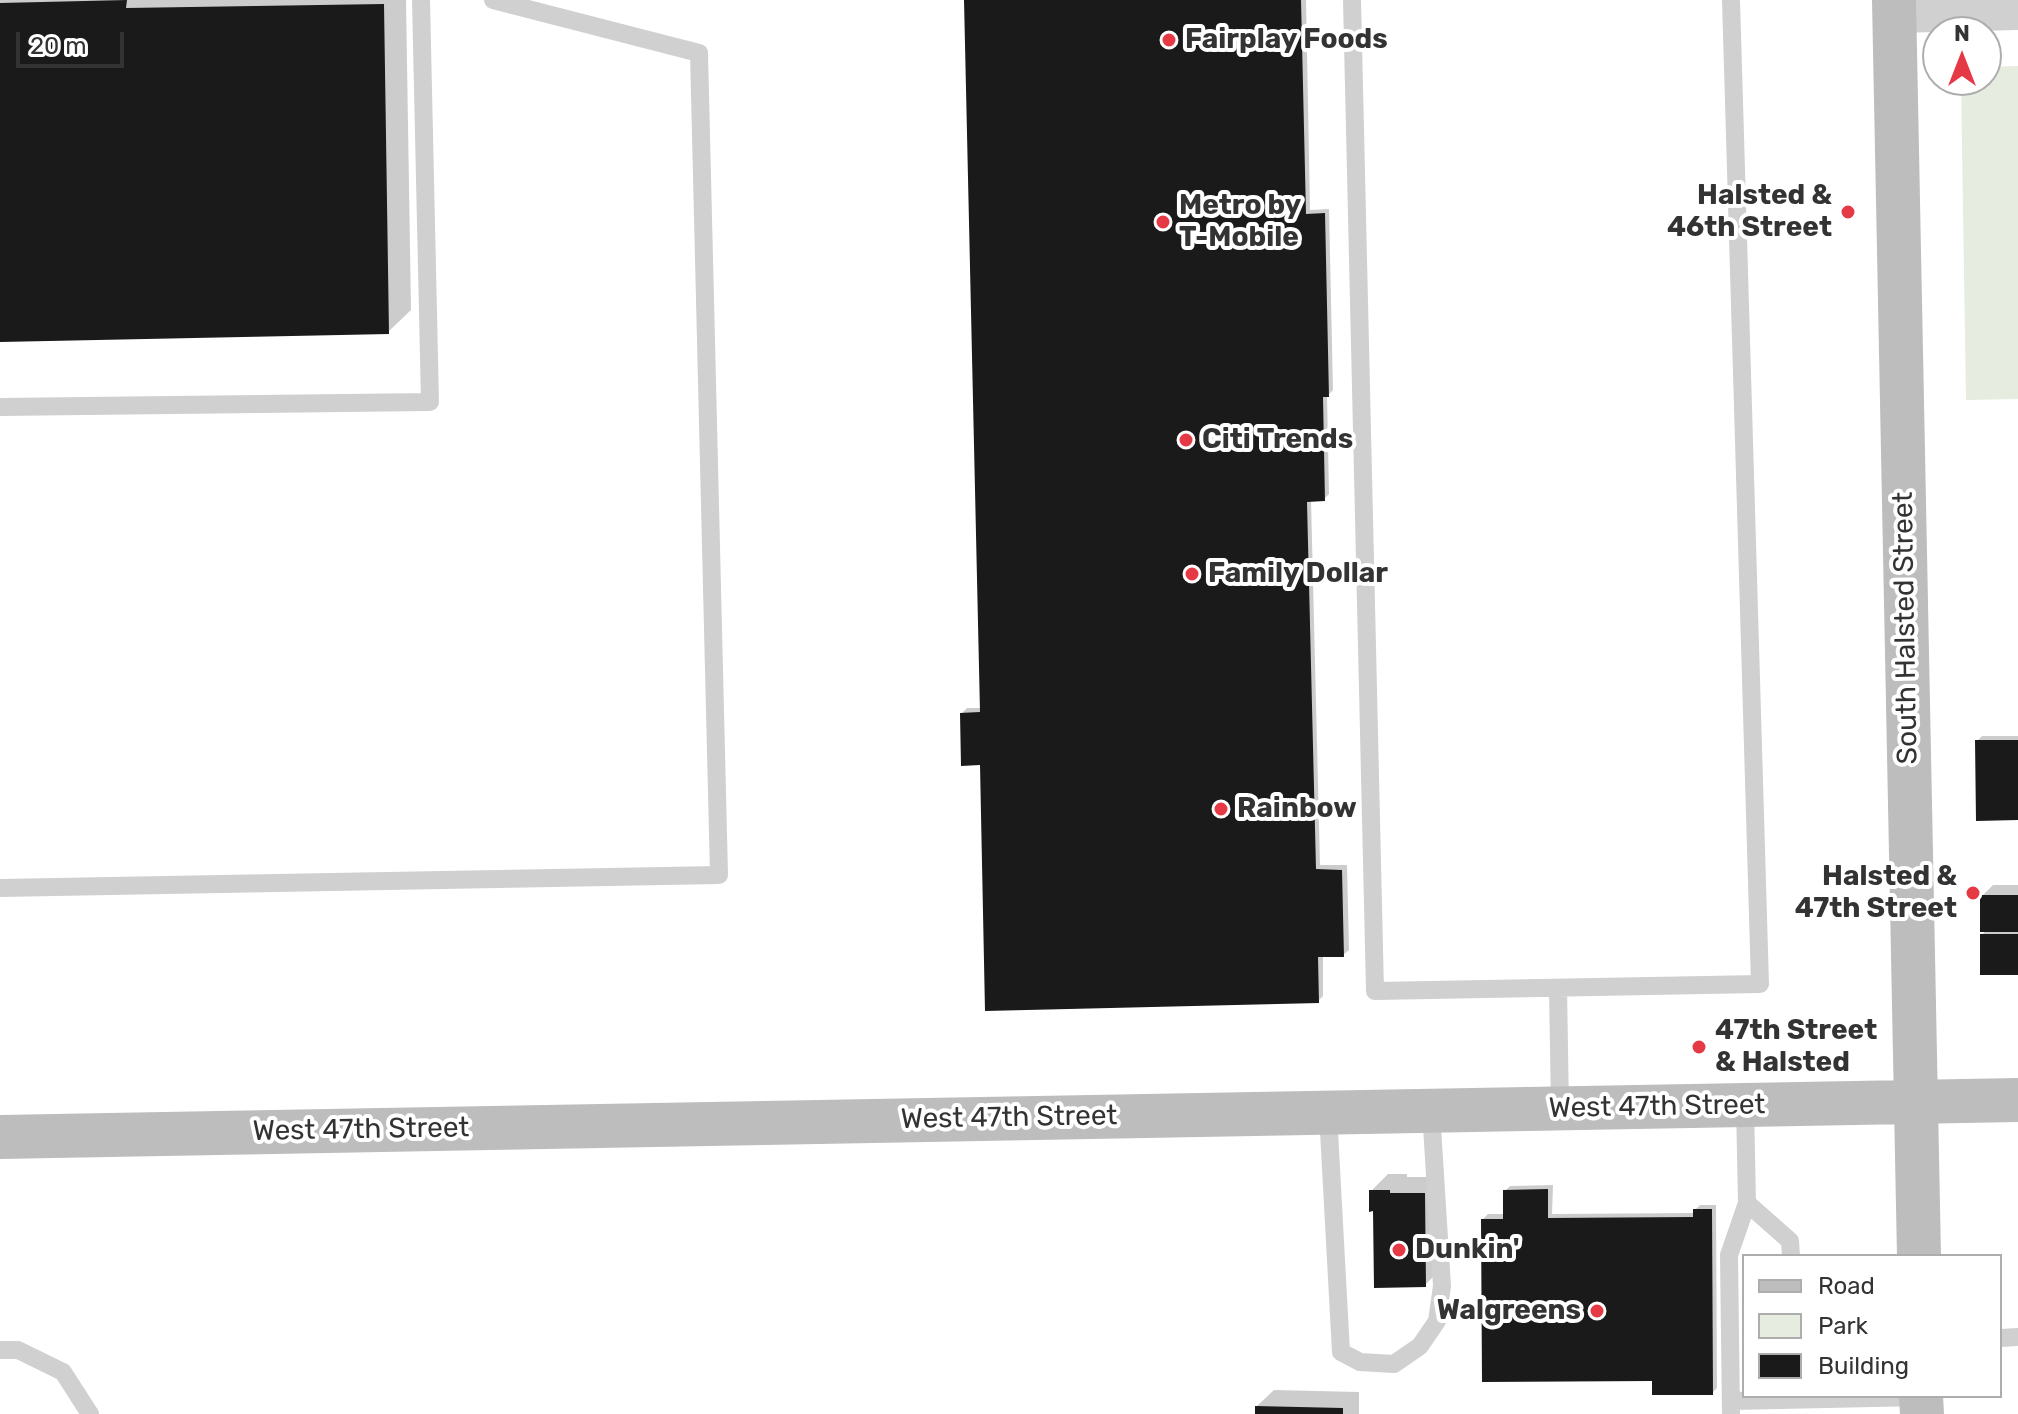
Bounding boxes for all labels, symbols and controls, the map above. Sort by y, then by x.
scale bar [20,16,128,66]
north arrow [1922,16,2002,96]
text: N [1954,20,1970,47]
place label: Fairplay Foods [1185,23,1388,57]
marker: Fairplay Foods [1160,31,1178,49]
text: 20 m [30,32,87,60]
place label: Halsted & 46th Street [1667,179,1832,245]
place label: Metro by T-Mobile [1179,189,1301,255]
marker: Halsted & 46th Street [1839,203,1857,221]
marker: Metro by T-Mobile [1154,213,1172,231]
place label: Citi Trends [1202,423,1353,457]
marker: Citi Trends [1177,431,1195,449]
street label: South Halsted Street [1887,491,1925,765]
place label: Family Dollar [1208,557,1388,591]
marker: Family Dollar [1183,565,1201,583]
place label: Rainbow [1237,792,1357,826]
marker: Rainbow [1212,800,1230,818]
place label: Halsted & 47th Street [1795,860,1957,926]
marker: Halsted & 47th Street [1964,884,1982,902]
place label: 47th Street & Halsted [1715,1014,1877,1080]
marker: 47th Street & Halsted [1690,1038,1708,1056]
street label: West 47th Street [1548,1088,1766,1126]
street label: West 47th Street [900,1099,1118,1137]
street label: West 47th Street [252,1111,470,1149]
place label: Dunkin' [1415,1233,1520,1267]
marker: Dunkin' [1390,1241,1408,1259]
legend [1742,1254,2002,1398]
text: Road [1818,1272,1875,1300]
place label: Walgreens [1437,1294,1581,1328]
marker: Walgreens [1588,1302,1606,1320]
text: Park [1818,1312,1868,1340]
text: Building [1818,1352,1909,1380]

